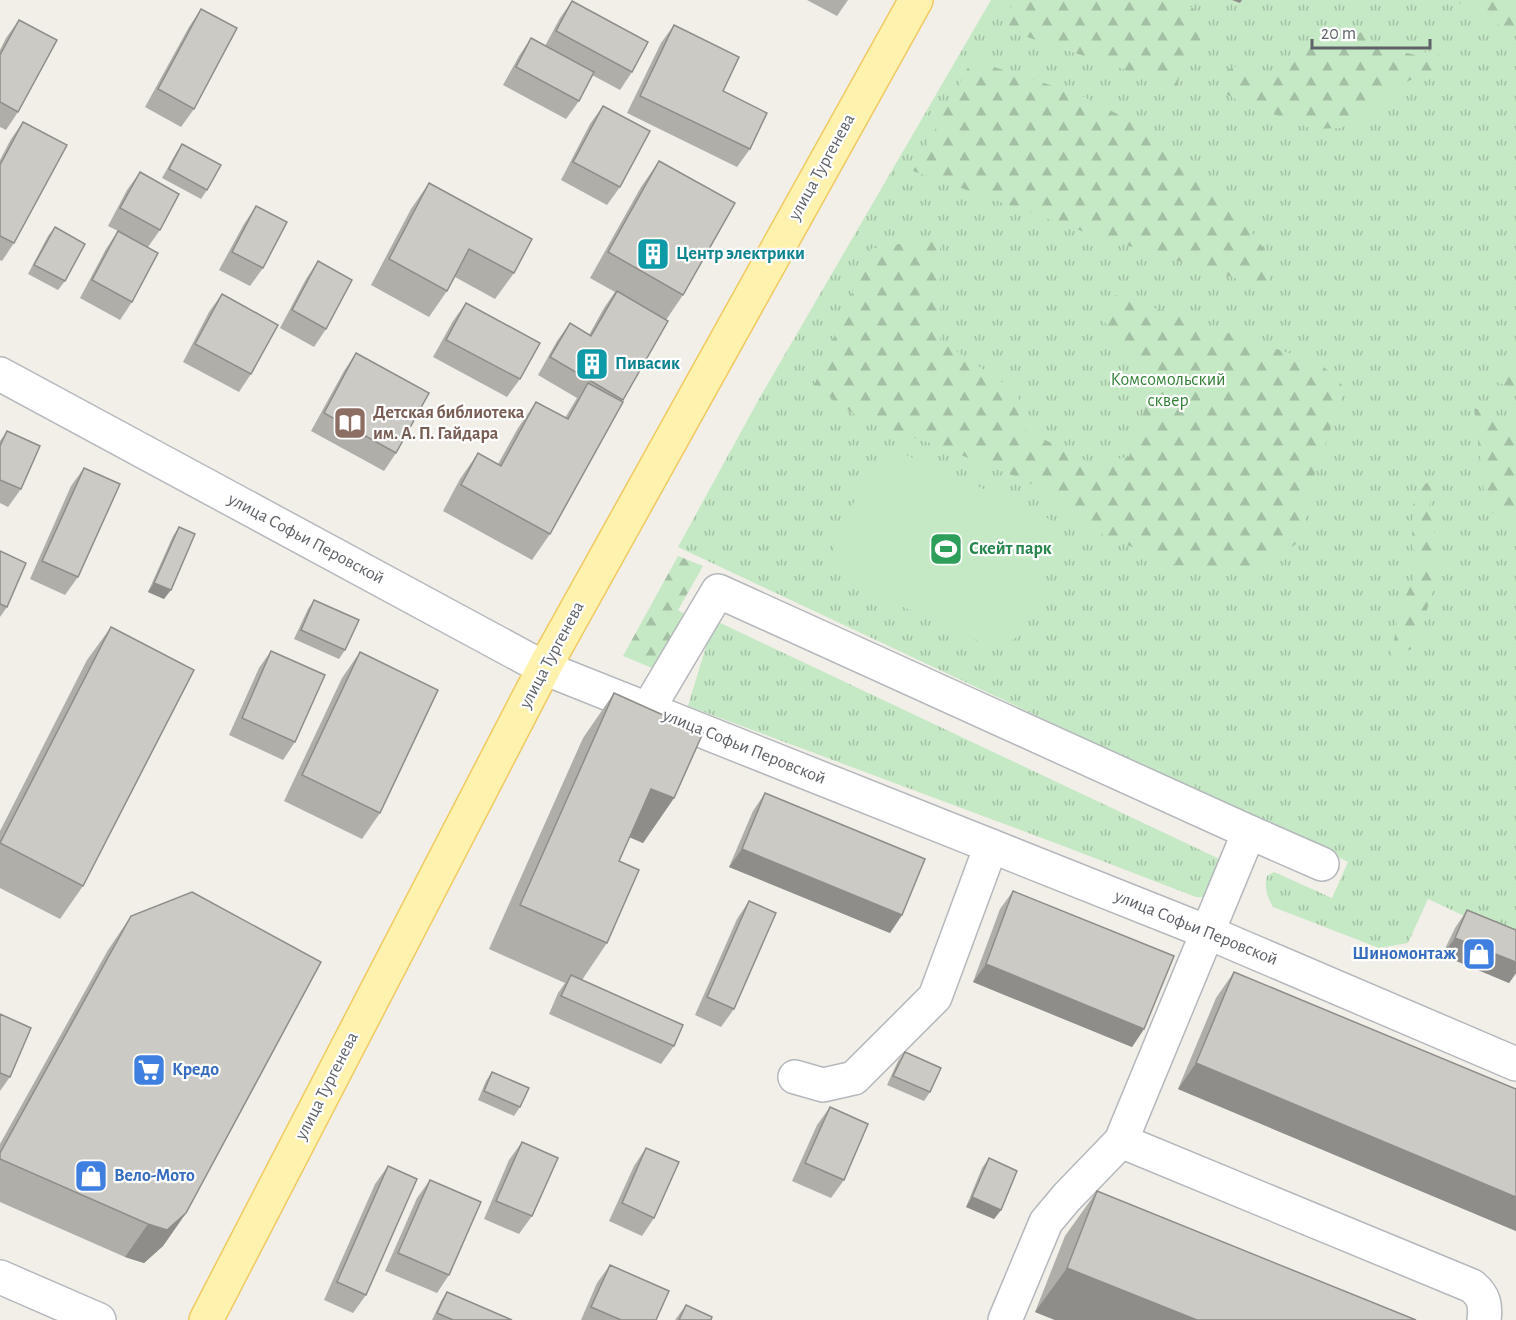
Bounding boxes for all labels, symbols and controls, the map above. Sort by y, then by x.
scale bar [1312,12,1430,50]
text: 20 m [1321,25,1356,43]
street label: улица Тургенева [785,111,859,224]
building icon: Центр электрики [635,236,671,272]
place label: Центр электрики [676,245,805,263]
building icon: Пивасик [574,346,610,382]
place label: Пивасик [615,355,680,373]
park label: Комсомольский сквер [1110,371,1226,410]
place label: Детская библиотека им. А. П. Гайдара [373,404,525,443]
library icon: Детская библиотека им. А. П. Гайдара [332,405,368,441]
street label: улица Софьи Перовской [224,490,387,588]
sports icon: Скейт парк [928,531,964,567]
place label: Скейт парк [969,540,1052,558]
street label: улица Тургенева [516,599,588,712]
street label: улица Софьи Перовской [659,706,828,788]
street label: улица Софьи Перовской [1111,887,1280,969]
shop icon: Шиномонтаж [1461,936,1497,972]
place label: Шиномонтаж [1352,945,1456,963]
street label: улица Тургенева [292,1029,362,1144]
supermarket icon: Кредо [131,1052,167,1088]
place label: Кредо [172,1061,219,1079]
shop icon: Вело-Мото [73,1158,109,1194]
place label: Вело-Мото [114,1167,195,1185]

